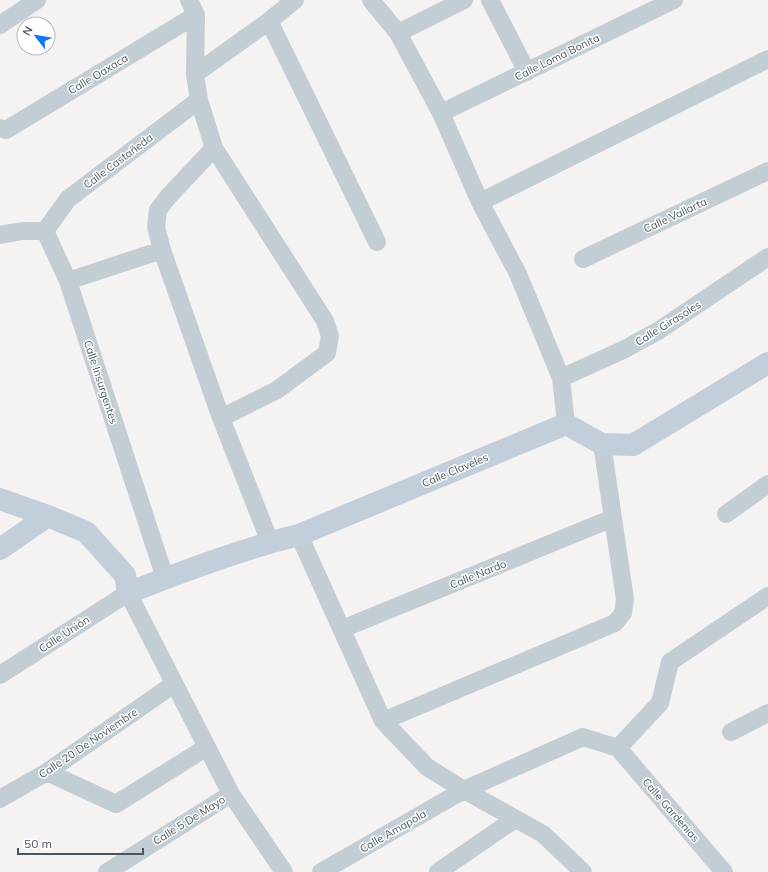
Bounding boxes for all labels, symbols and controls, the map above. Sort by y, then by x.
north arrow [16,16,56,56]
text: N [19,24,36,38]
street label: Calle Loma Bonita [512,30,602,84]
street label: Calle Oaxaca [65,51,131,97]
street label: Calle Castañeda [80,130,156,192]
street label: Calle Vallarta [641,194,709,236]
street label: Calle Girasoles [632,297,704,349]
street label: Calle Insurgentes [81,338,121,426]
street label: Calle Claveles [420,450,490,490]
street label: Calle Nardo [448,556,508,592]
street label: Calle Unión [36,612,92,656]
street label: Calle 20 De Noviembre [36,705,140,781]
street label: Calle Gardenias [639,775,703,845]
street label: Calle 5 De Mayo [150,792,228,848]
street label: Calle Amapola [357,806,429,856]
scale bar [18,830,143,856]
text: 50 m [24,836,52,851]

